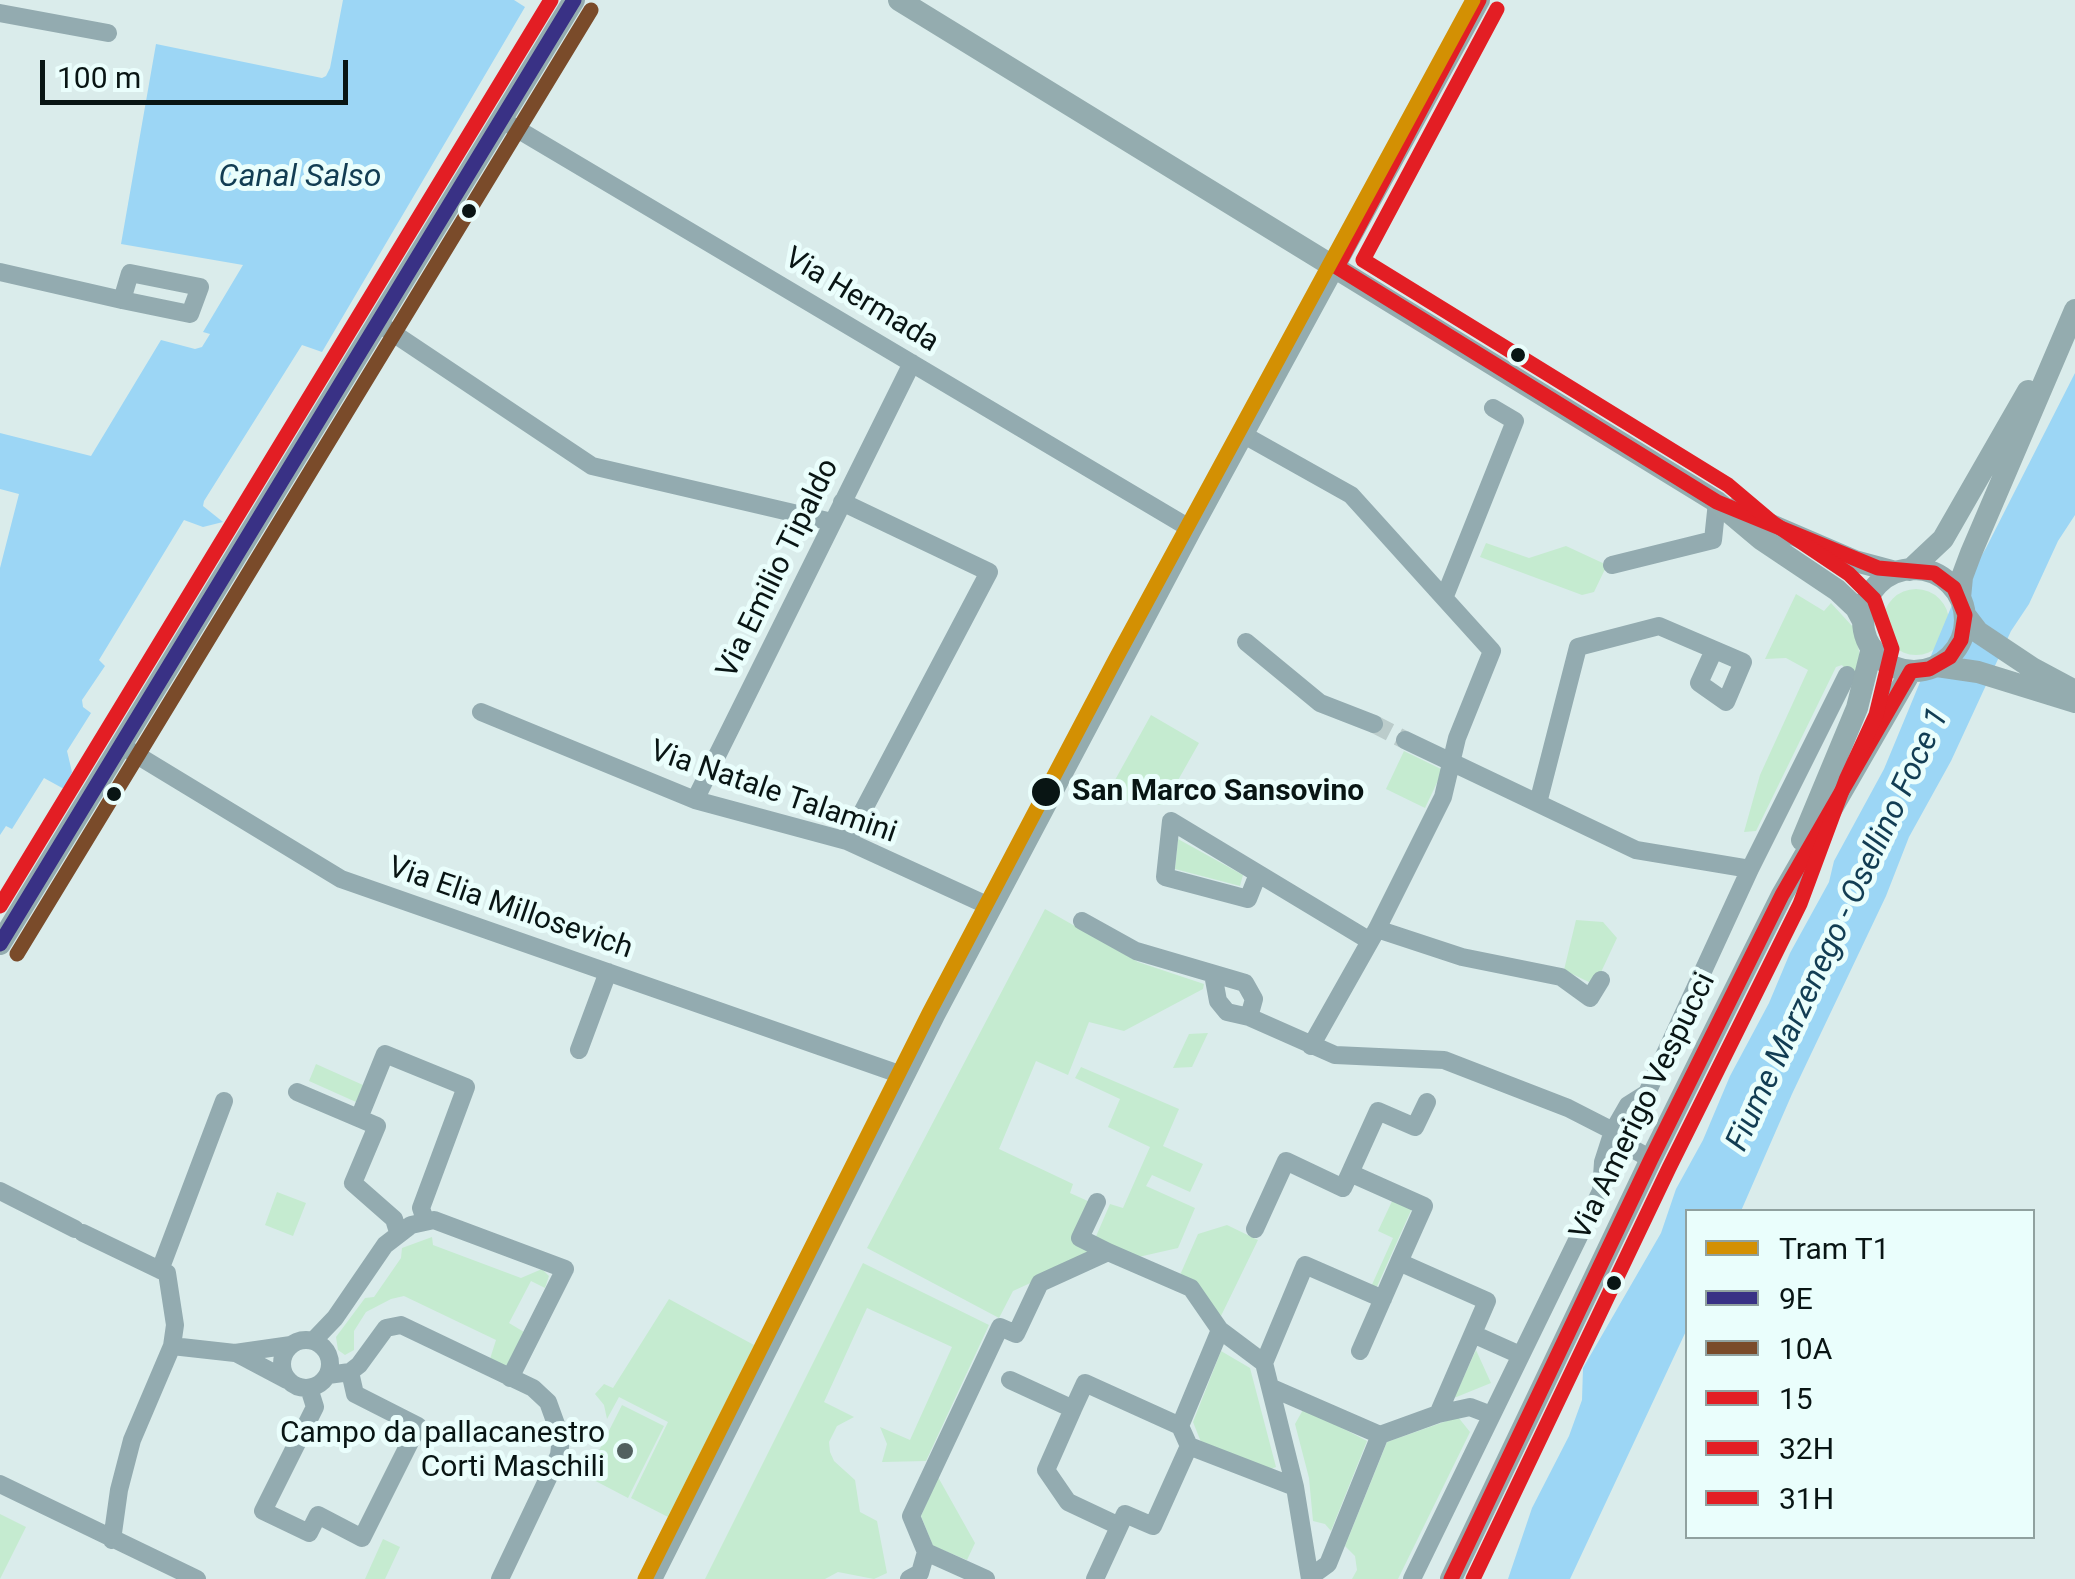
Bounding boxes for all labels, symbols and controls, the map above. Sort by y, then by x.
scale bar [45,40,352,102]
text: 100 m [57,60,141,95]
water label: Canal Salso [218,159,382,197]
unlabelled marker [459,201,479,221]
street label: Via Hermada [777,241,945,361]
unlabelled marker [1508,345,1528,365]
street label: Via Emilio Tipaldo [710,453,848,685]
water label: Fiume Marzenego - Osellino Foce 1 [1719,702,1959,1158]
street label: Via Natale Talamini [645,734,901,852]
place label: San Marco Sansovino [1072,774,1364,810]
marker: San Marco Sansovino [1029,775,1063,809]
unlabelled marker [104,784,124,804]
street label: Via Elia Millosevich [383,850,637,968]
street label: Via Amerigo Vespucci [1564,968,1724,1246]
legend [1685,1209,2035,1539]
text: Tram T1 [1779,1231,1890,1266]
unlabelled marker [1604,1273,1624,1293]
text: 9E [1779,1281,1813,1316]
text: 10A [1779,1331,1832,1366]
text: 15 [1779,1381,1813,1416]
place label: Campo da pallacanestro Corti Maschili [280,1416,605,1486]
text: 32H [1779,1431,1834,1466]
marker: Campo da pallacanestro Corti Maschili [614,1440,636,1462]
text: 31H [1779,1481,1834,1516]

